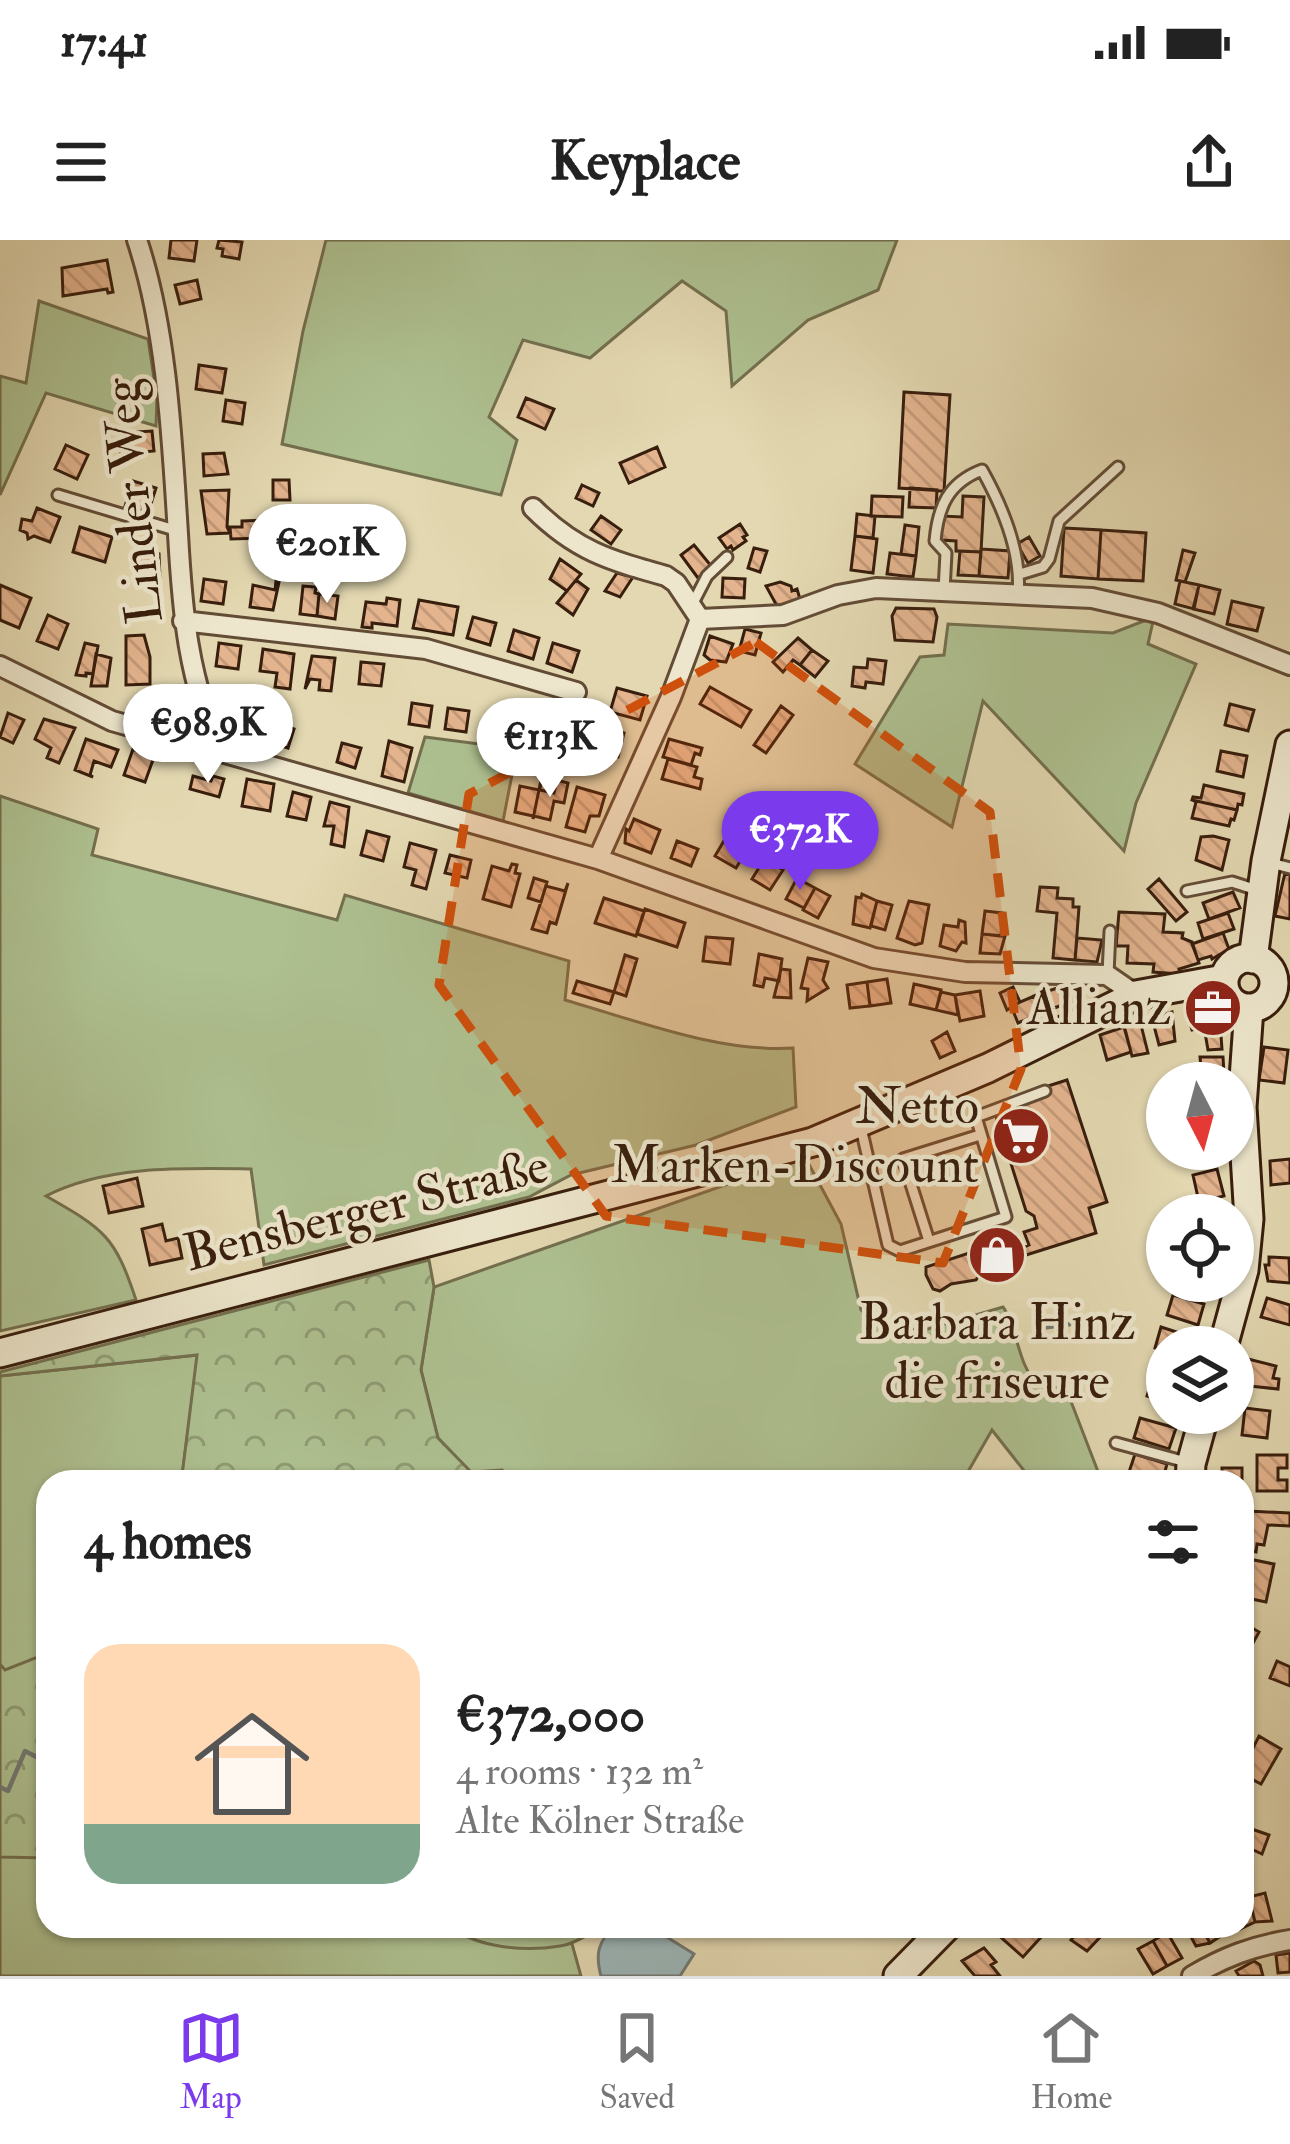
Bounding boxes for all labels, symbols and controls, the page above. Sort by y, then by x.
text: 17:41 [60,14,148,70]
text: Keyplace [550,128,740,196]
icon: menu [48,129,114,195]
icon: share [1176,129,1242,195]
street label: Linder Weg [88,374,178,627]
pin: €201K [243,504,411,606]
text: €201K [275,518,379,567]
pin: €98.9K [110,684,306,786]
text: €98.9K [150,698,266,747]
pin: €113K [466,698,634,800]
text: €113K [504,712,596,761]
pin: €372K [716,791,884,893]
text: €372K [749,805,851,854]
place label: Allianz [1026,976,1171,1040]
office icon: Allianz [1182,977,1244,1039]
north arrow [1146,1062,1254,1170]
map controls [1146,1062,1254,1434]
place label: Netto Marken-Discount [611,1075,979,1198]
supermarket icon: Netto Marken-Discount [990,1105,1052,1167]
street label: Bensberger Straße [177,1134,555,1286]
button: locate [1146,1194,1254,1302]
shop icon: Barbara Hinz die friseure [966,1224,1028,1286]
place label: Barbara Hinz die friseure [859,1291,1135,1414]
button: layers [1146,1326,1254,1434]
icon: filters [1140,1509,1206,1575]
text: 4 homes [84,1510,252,1574]
text: €372,000 [456,1683,645,1747]
icon: home [180,1692,324,1836]
text: 4 rooms · 132 m² [456,1747,703,1796]
text: Alte Kölner Straße [456,1796,744,1845]
tab: Map [178,2005,244,2118]
tab: Saved [599,2005,675,2118]
tab: Home [1030,2005,1112,2118]

